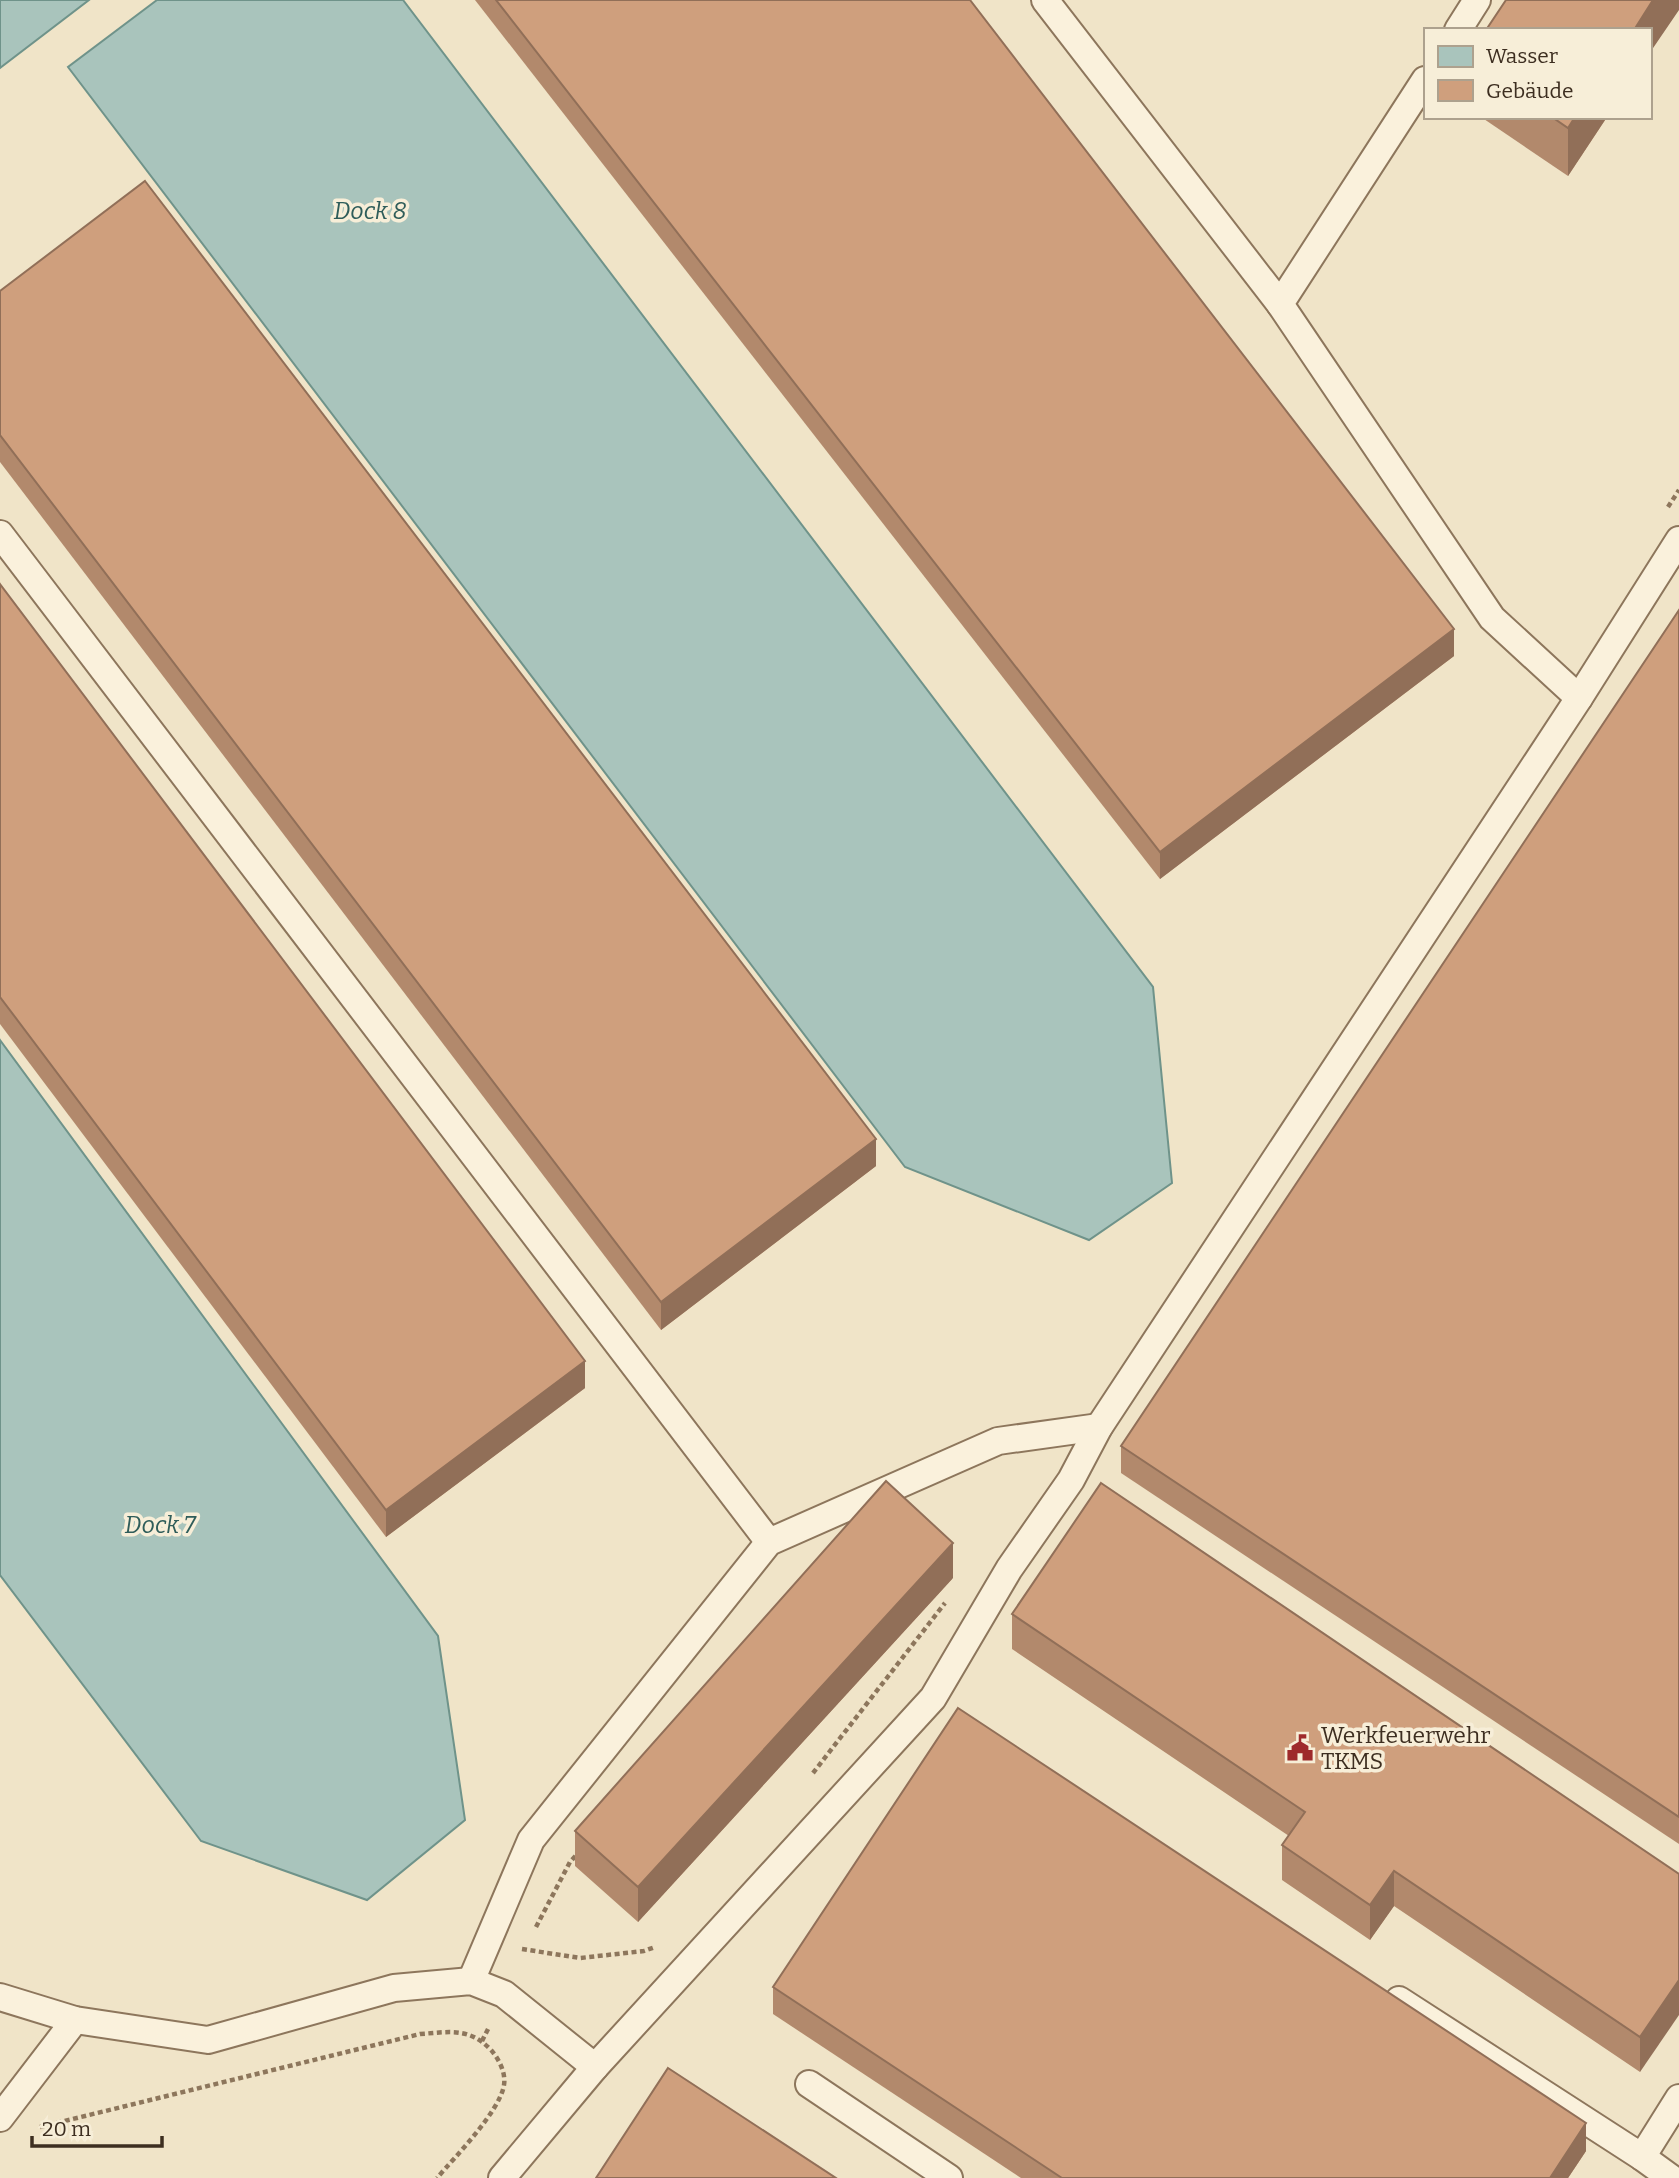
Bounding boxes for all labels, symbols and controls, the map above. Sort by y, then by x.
legend [1424,28,1651,119]
text: Wasser [1486,43,1558,69]
text: Gebäude [1486,78,1574,104]
water label: Dock 8 [333,197,407,225]
water label: Dock 7 [125,1511,197,1539]
place label: Werkfeuerwehr TKMS [1321,1721,1490,1775]
public building icon: Werkfeuerwehr TKMS [1285,1733,1315,1763]
scale bar [32,2104,161,2148]
text: 20 m [42,2116,91,2142]

